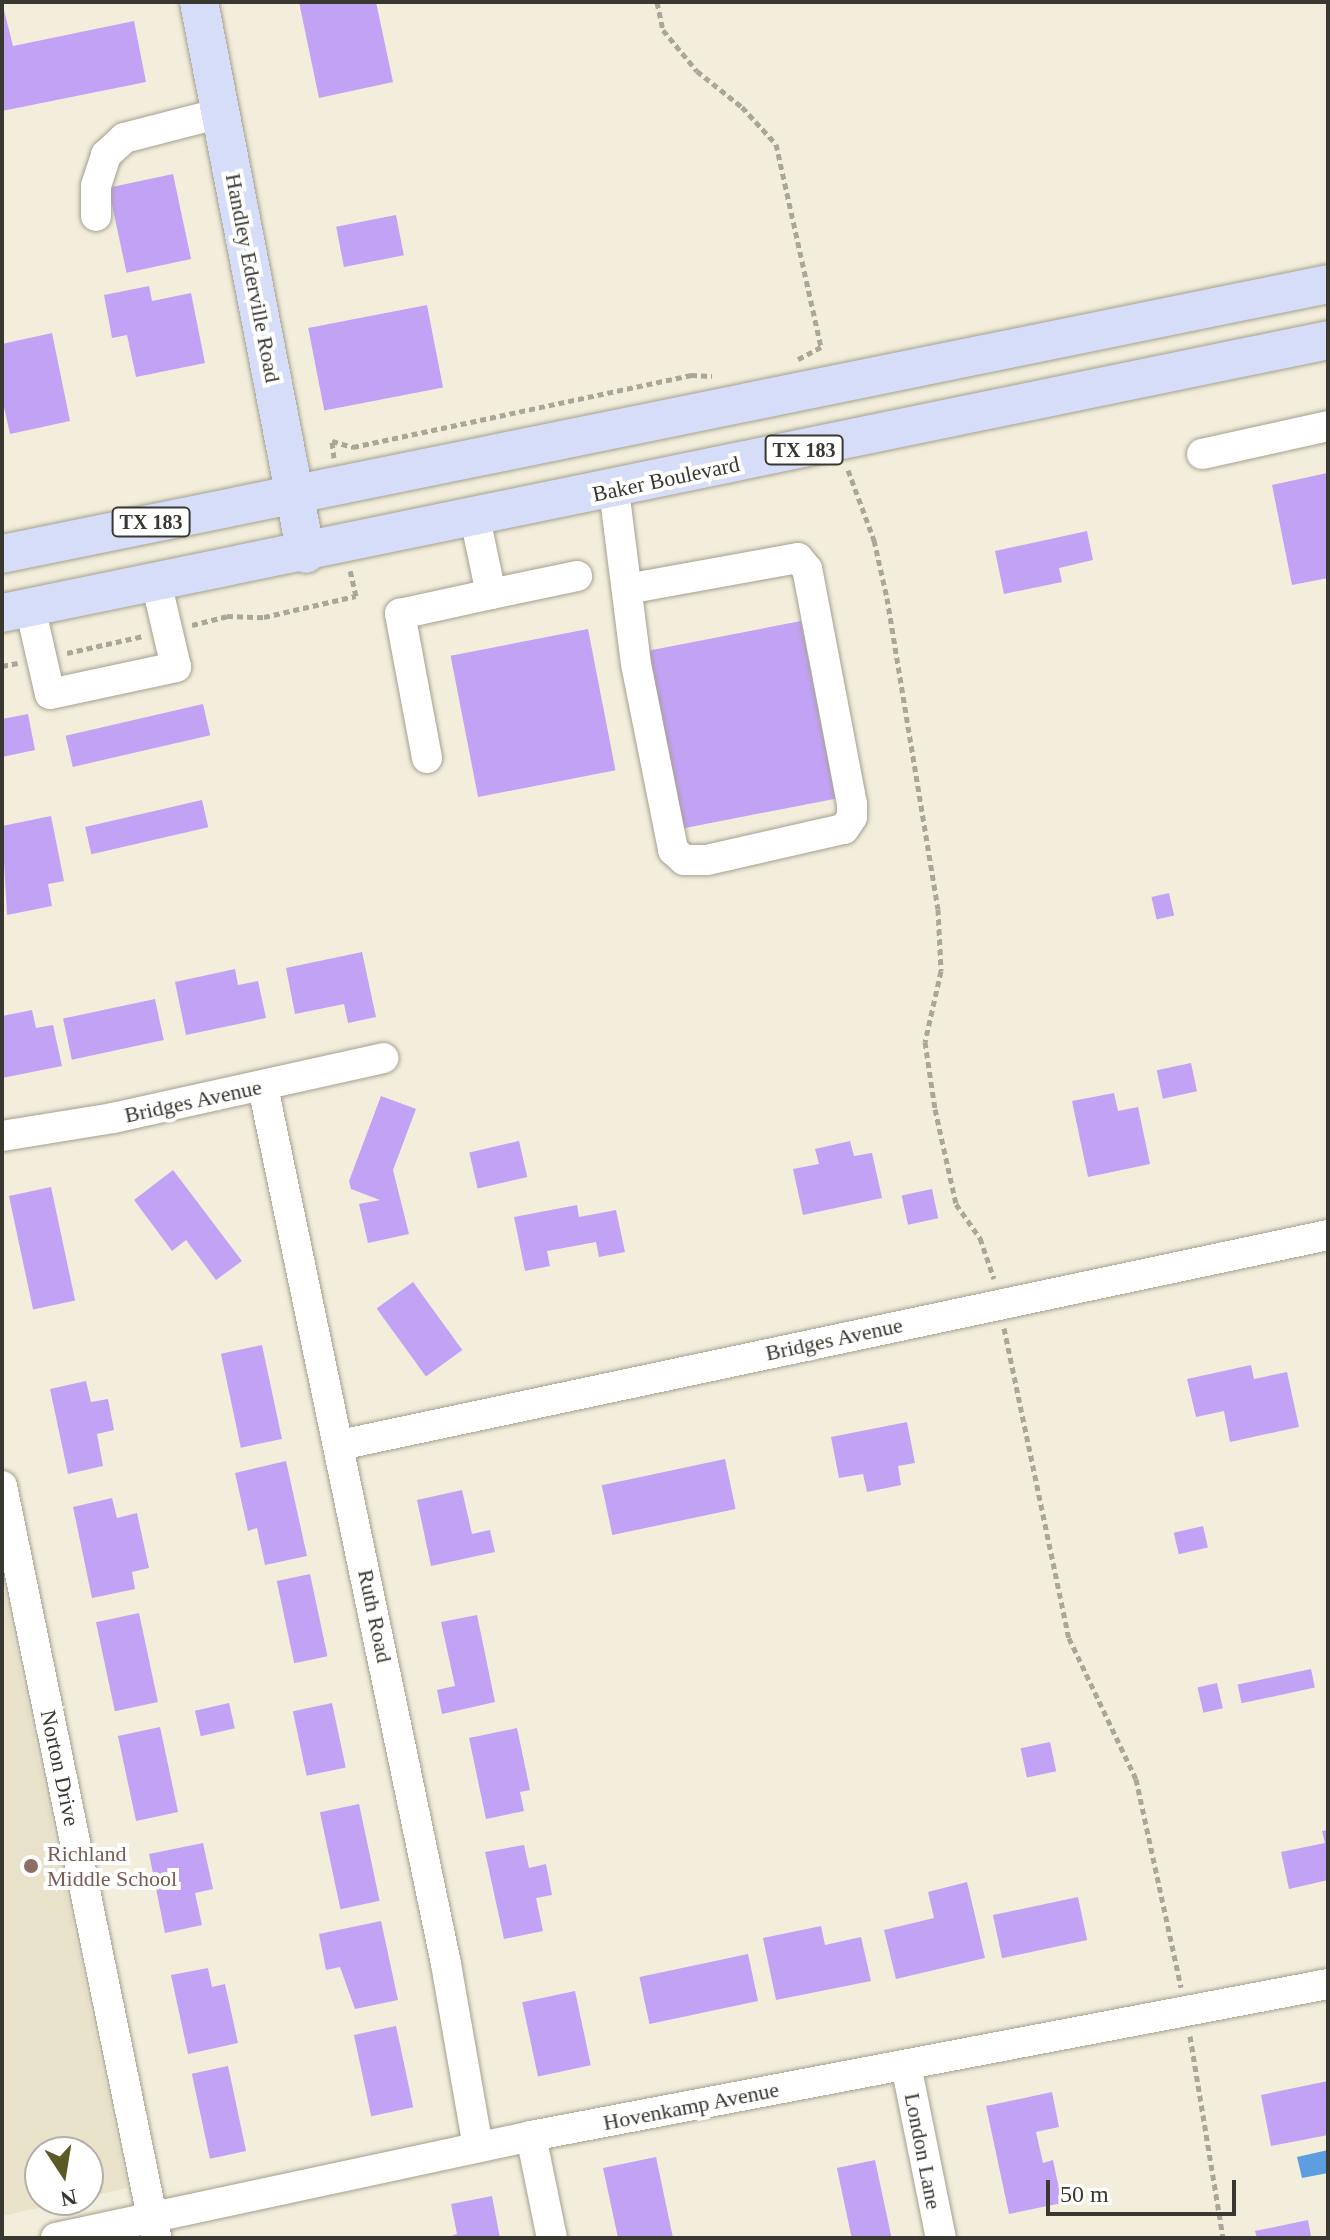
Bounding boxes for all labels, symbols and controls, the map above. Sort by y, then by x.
street label: Handley Ederville Road [220,171,286,385]
road number: TX 183 [764,434,844,466]
street label: Baker Boulevard [590,451,742,507]
road number: TX 183 [111,506,191,538]
street label: Bridges Avenue [121,1073,265,1129]
street label: Bridges Avenue [762,1311,906,1367]
street label: Ruth Road [352,1567,398,1665]
street label: Norton Drive [35,1708,85,1828]
place label: Richland Middle School [47,1840,177,1892]
marker: Richland Middle School [22,1857,40,1875]
street label: Hovenkamp Avenue [600,2076,782,2136]
street label: London Lane [899,2091,947,2211]
north arrow [24,2136,104,2216]
scale bar [1050,2164,1240,2214]
text: 50 m [1060,2181,1109,2207]
text: N [58,2184,79,2212]

